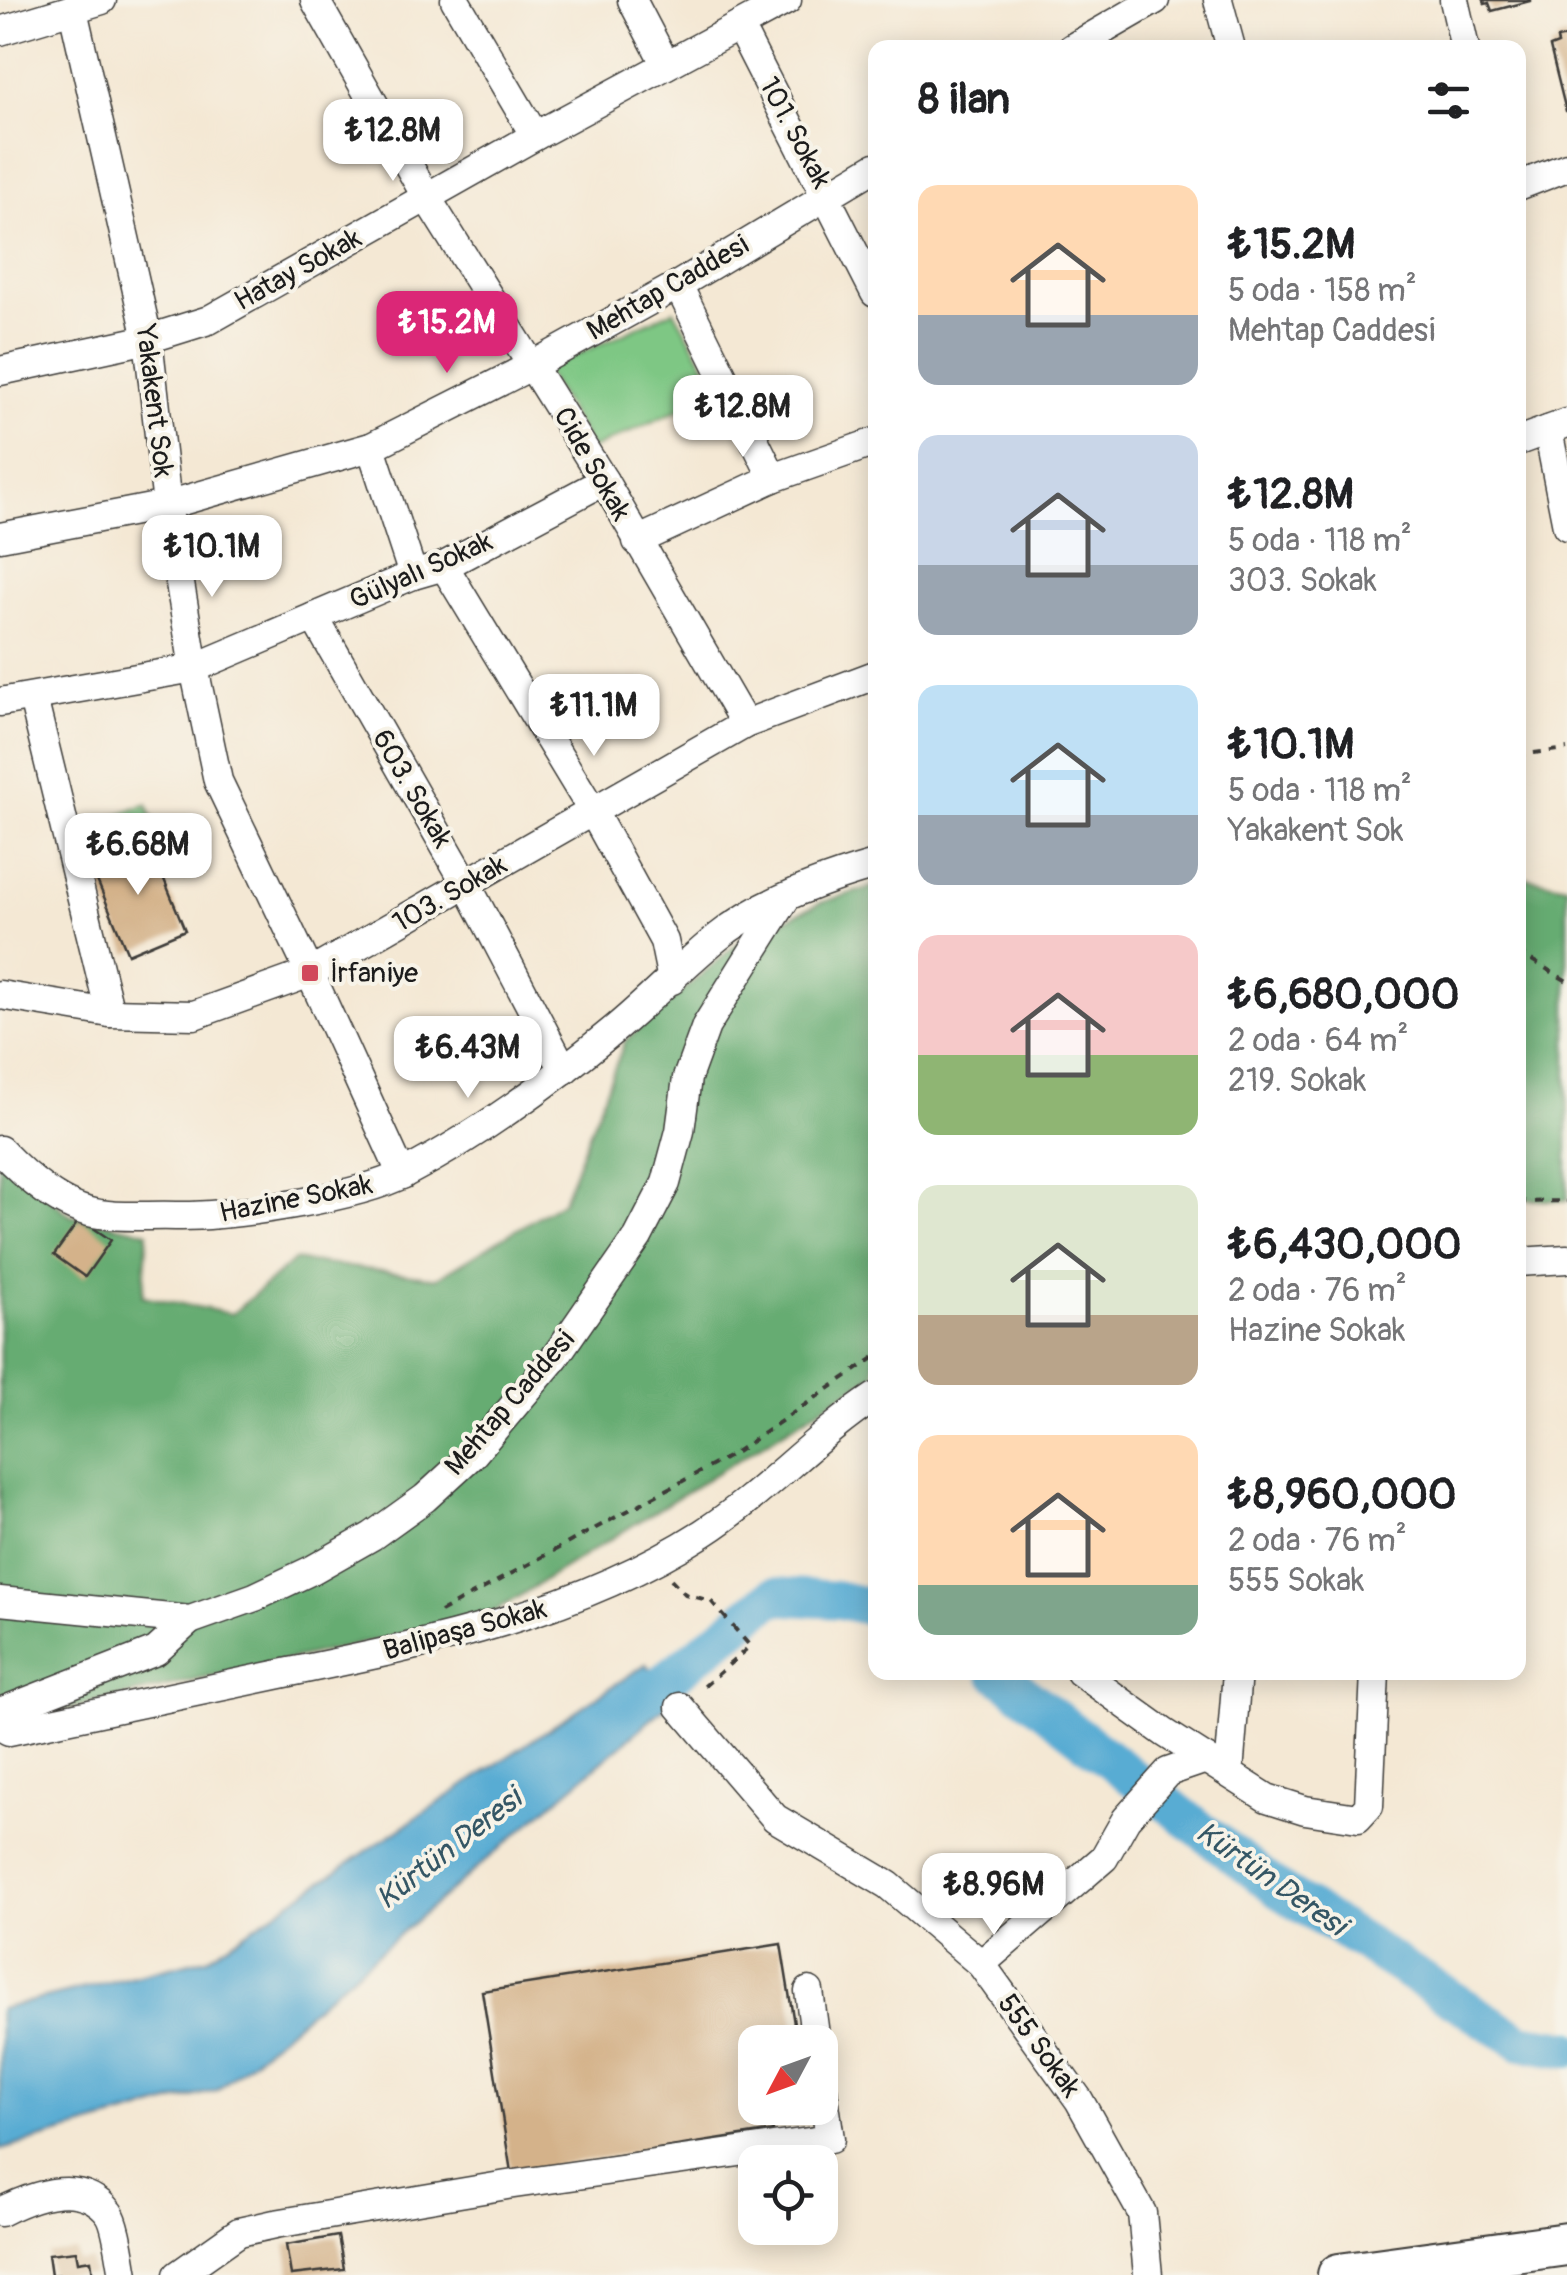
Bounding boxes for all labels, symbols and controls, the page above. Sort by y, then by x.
street label: 101. Sokak [751,71,839,195]
icon: filters [1421,73,1476,128]
text: 8 ilan [918,74,1010,126]
pin: ₺12.8M [312,99,474,184]
text: ₺12.8M [345,111,441,151]
text: ₺15.2M [1228,219,1355,271]
street label: Hatay Sokak [228,221,368,319]
icon: home [998,225,1118,345]
street label: Mehtap Caddesi [581,227,755,349]
text: 5 oda · 158 m² [1228,271,1417,311]
pin: ₺15.2M [366,291,528,376]
text: ₺15.2M [399,303,496,343]
text: Mehtap Caddesi [1228,311,1435,351]
street label: Yakakent Sok [127,322,181,480]
pin: ₺12.8M [662,375,824,460]
text: ₺12.8M [695,387,791,427]
street label: Cide Sokak [546,401,639,527]
text: ₺12.8M [1228,469,1354,521]
icon: home [998,475,1118,595]
pin: ₺10.1M [131,515,293,600]
text: 5 oda · 118 m² [1228,521,1412,561]
street label: Gülyalı Sokak [344,524,498,618]
text: ₺10.1M [164,527,260,567]
text: 303. Sokak [1228,561,1377,601]
pin: ₺11.1M [513,674,675,759]
text: ₺11.1M [551,686,637,726]
text: ₺10.1M [1228,719,1354,771]
street label: 603. Sokak [364,724,460,855]
icon: home [998,725,1118,845]
text: 5 oda · 118 m² [1228,771,1412,811]
text: Yakakent Sok [1228,811,1404,851]
pin: ₺6.68M [57,813,219,898]
text: ₺6.68M [87,825,189,865]
street label: 103. Sokak [387,847,513,941]
place label: İrfaniye [330,956,418,991]
marker: İrfaniye [299,962,321,984]
text: ₺6,680,000 [1228,969,1459,1021]
icon: home [998,975,1118,1095]
pin: ₺6.43M [387,1016,549,1101]
text: 2 oda · 64 m² [1228,1021,1408,1061]
text: ₺6.43M [416,1028,520,1068]
text: 219. Sokak [1228,1061,1366,1101]
street label: Hazine Sokak [216,1167,376,1231]
text: ₺6,430,000 [1228,1219,1462,1271]
icon: home [998,1225,1118,1345]
text: 2 oda · 76 m² [1228,1271,1407,1311]
text: Hazine Sokak [1228,1311,1405,1351]
street label: Mehtap Caddesi [437,1323,583,1483]
text: ₺8,960,000 [1228,1469,1457,1521]
icon: home [998,1475,1118,1595]
text: 2 oda · 76 m² [1228,1521,1407,1561]
text: 555 Sokak [1228,1561,1364,1601]
street label: Balipaşa Sokak [380,1591,551,1669]
water label: Kürtün Deresi [369,1778,533,1917]
water label: Kürtün Deresi [1189,1814,1357,1947]
pin: ₺8.96M [913,1853,1075,1938]
text: ₺8.96M [944,1865,1044,1905]
street label: 555 Sokak [990,1987,1088,2105]
north arrow [738,2025,838,2125]
map controls [738,2025,838,2245]
button: locate [738,2145,838,2245]

